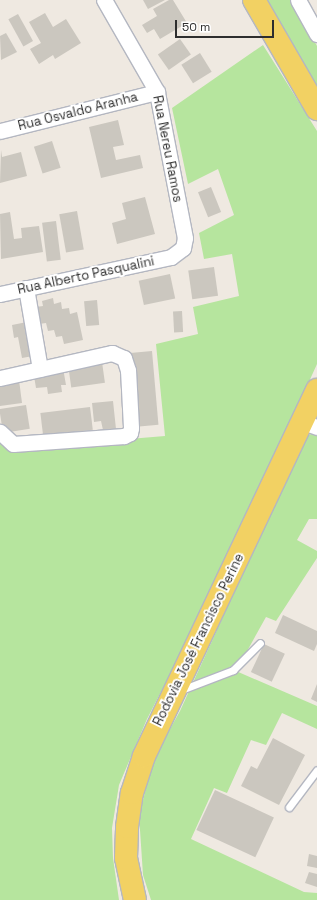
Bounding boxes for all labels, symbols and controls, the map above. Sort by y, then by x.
scale bar [177,12,276,38]
text: 50 m [182,19,210,35]
street label: Rua Osvaldo Aranha [16,90,140,134]
street label: Rua Nereu Ramos [149,94,185,204]
street label: Rua Alberto Pasqualini [16,254,156,298]
street label: Rodovia José Francisco Perine [150,551,248,729]

